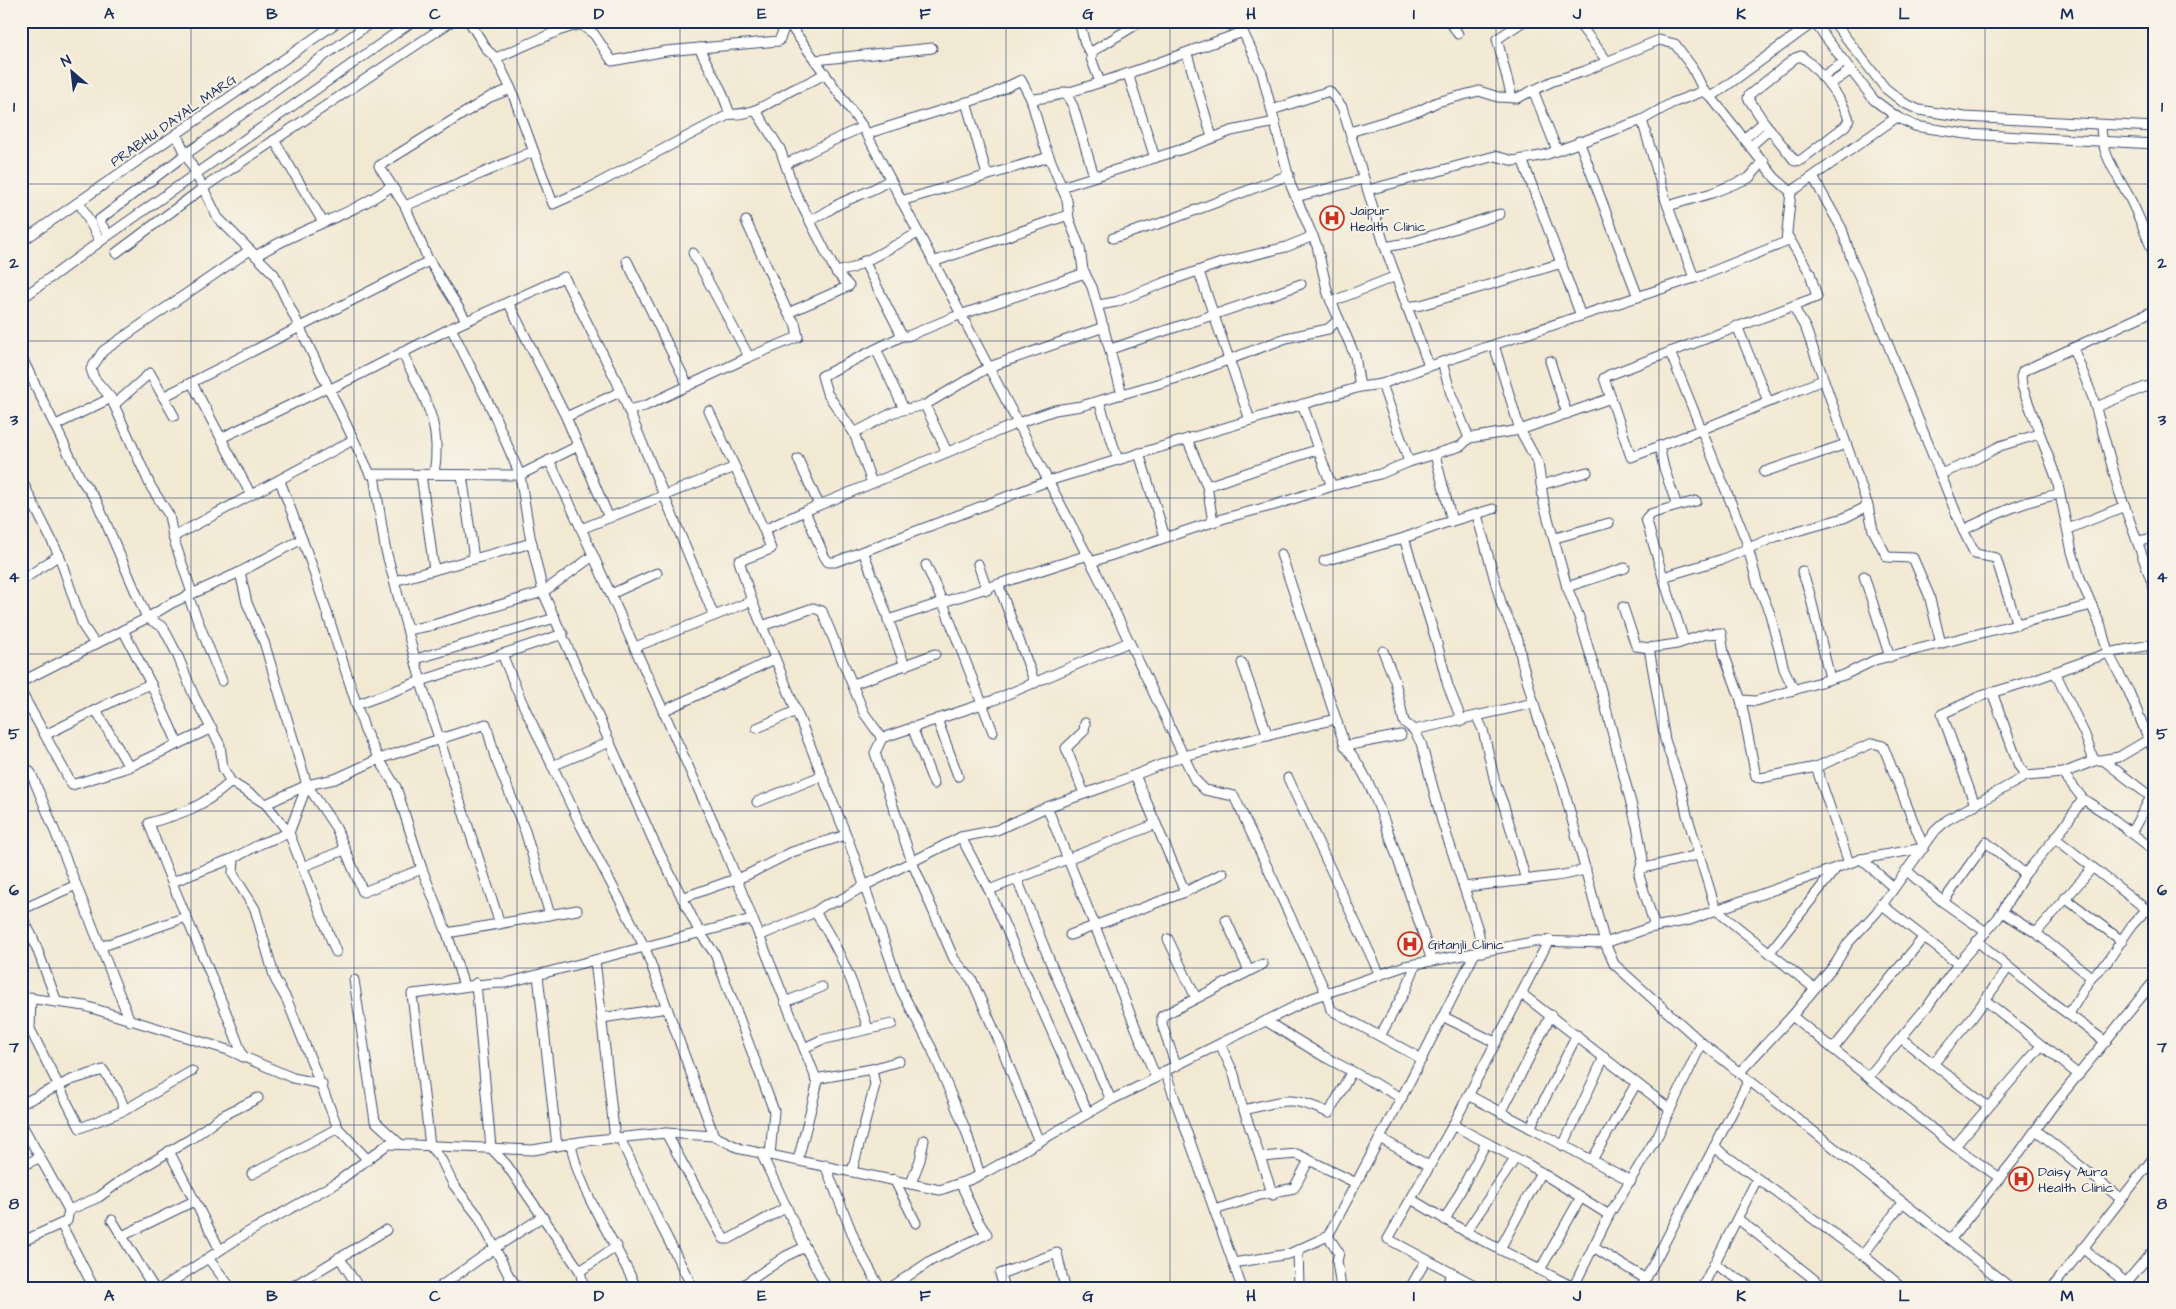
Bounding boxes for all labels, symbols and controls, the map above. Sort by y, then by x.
text: A [104,3,115,25]
text: B [266,3,278,25]
text: C [429,3,441,25]
text: D [594,3,605,25]
text: E [757,3,767,25]
text: F [919,3,931,25]
text: G [1082,3,1094,25]
text: H [1246,3,1256,25]
text: I [1413,3,1415,25]
text: J [1572,3,1582,25]
text: K [1736,3,1746,25]
text: L [1898,3,1910,25]
text: M [2060,3,2074,25]
north arrow [48,48,98,98]
text: N [58,50,75,72]
street label: PRABHU DAYAL MARG [106,69,241,172]
text: 1 [13,96,16,118]
text: 1 [2161,96,2164,118]
place label: Jaipur Health Clinic [1350,201,1426,237]
hospital icon: Jaipur Health Clinic [1319,205,1345,231]
text: 2 [8,252,19,274]
text: 2 [2156,252,2167,274]
text: 3 [9,409,19,431]
text: 3 [2157,409,2167,431]
text: 4 [9,566,20,588]
text: 4 [2157,566,2168,588]
text: 5 [8,723,20,745]
text: 5 [2156,723,2168,745]
text: 6 [9,879,19,901]
text: 6 [2157,879,2167,901]
hospital icon: Gitanjli Clinic [1397,931,1423,957]
place label: Gitanjli Clinic [1428,935,1504,955]
text: 7 [8,1036,19,1058]
text: 7 [2156,1036,2167,1058]
place label: Daisy Aura Health Clinic [2038,1162,2114,1198]
hospital icon: Daisy Aura Health Clinic [2008,1166,2034,1192]
text: 8 [9,1193,20,1215]
text: 8 [2157,1193,2168,1215]
text: A [104,1285,115,1307]
text: B [266,1285,278,1307]
text: C [429,1285,441,1307]
text: D [594,1285,605,1307]
text: E [757,1285,767,1307]
text: F [919,1285,931,1307]
text: G [1082,1285,1094,1307]
text: H [1246,1285,1256,1307]
text: I [1413,1285,1415,1307]
text: J [1572,1285,1582,1307]
text: K [1736,1285,1746,1307]
text: L [1898,1285,1910,1307]
text: M [2060,1285,2074,1307]

